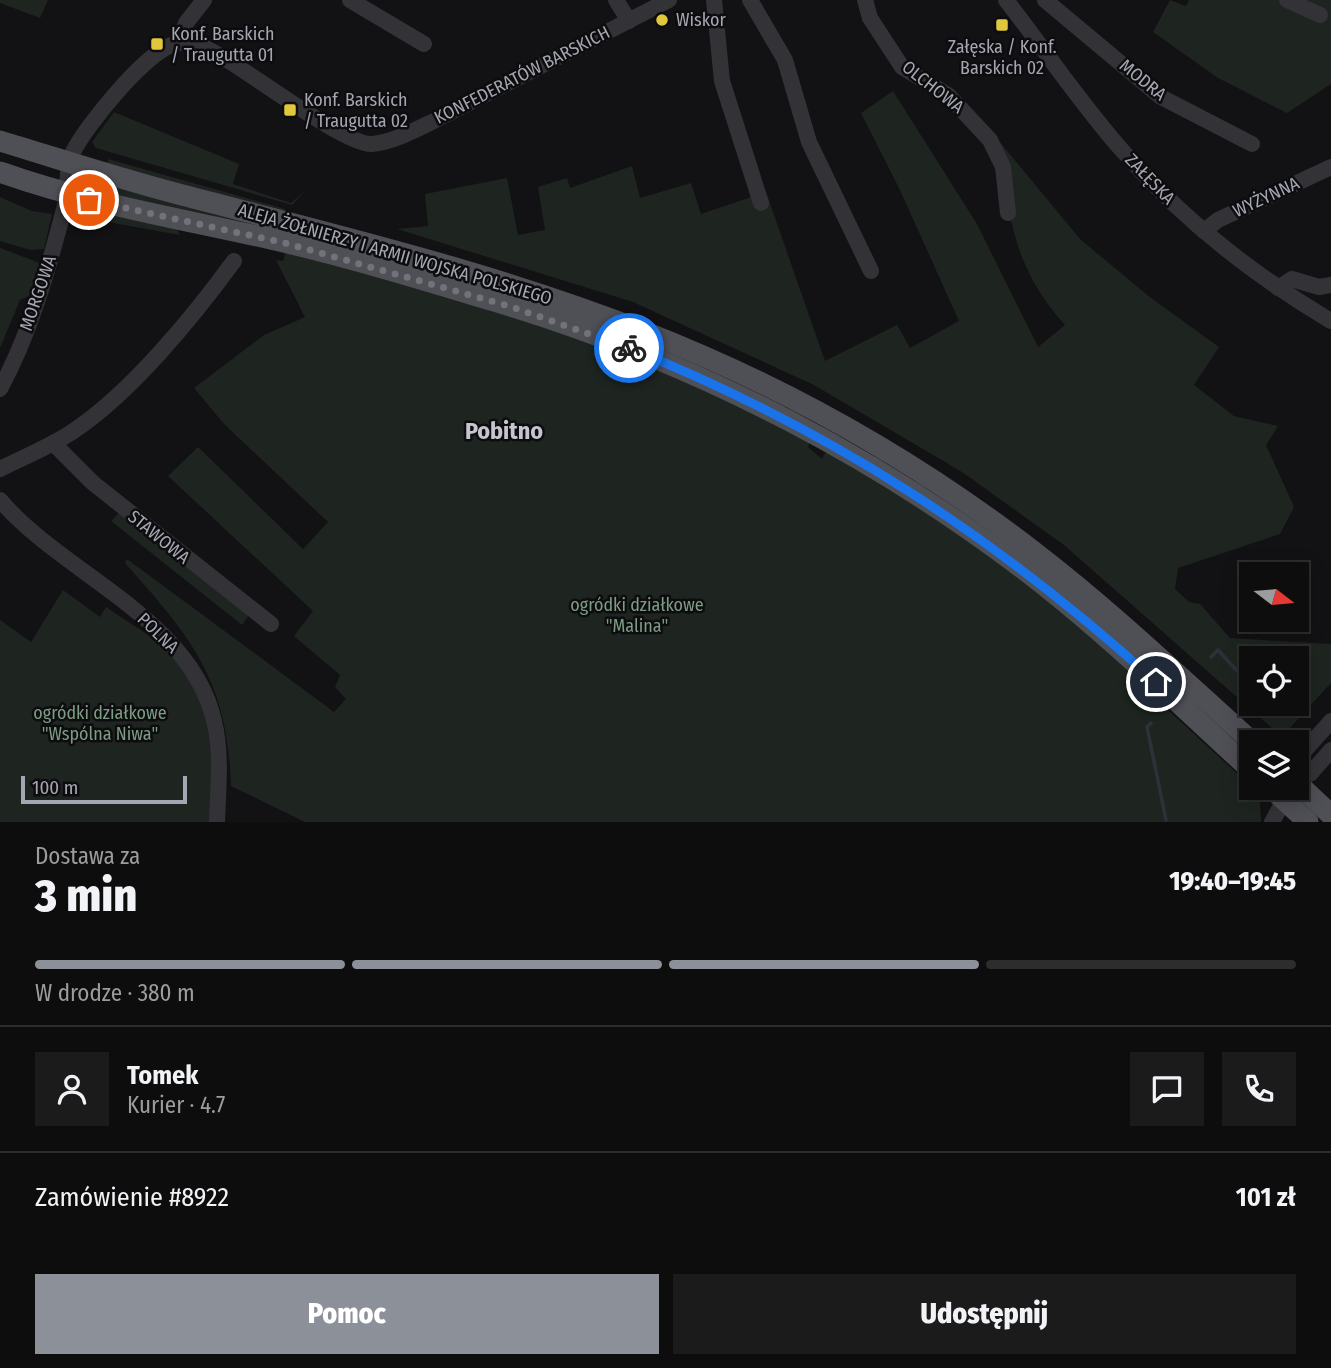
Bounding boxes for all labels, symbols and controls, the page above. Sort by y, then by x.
place label: Wiskor [676,9,726,31]
marker: Wiskor [654,12,670,28]
marker: Załęska / Konf. Barskich 02 [994,17,1010,33]
street label: KONFEDERATÓW BARSKICH [430,20,613,129]
place label: Konf. Barskich / Traugutta 01 [171,23,274,66]
marker: Konf. Barskich / Traugutta 01 [149,36,165,52]
place label: Załęska / Konf. Barskich 02 [948,36,1057,79]
street label: MODRA [1115,55,1171,106]
street label: OLCHOWA [898,56,969,118]
place label: Konf. Barskich / Traugutta 02 [304,89,408,132]
marker: Konf. Barskich / Traugutta 02 [282,102,298,118]
street label: ZAŁĘSKA [1120,149,1180,209]
pin [59,170,119,230]
street label: WYŻYNNA [1229,172,1303,222]
icon: bag [70,181,108,219]
street label: ALEJA ŻOŁNIERZY I ARMII WOJSKA POLSKIEGO [236,199,554,309]
street label: MORGOWA [15,252,61,334]
courier [594,313,664,383]
icon: bike [610,329,648,367]
district label: Pobitno [465,417,543,445]
street label: STAWOWA [124,505,195,569]
north arrow [1239,562,1309,632]
map controls [1239,562,1309,800]
park label: ogródki działkowe "Malina" [570,594,704,637]
street label: POLNA [133,608,184,658]
button: locate [1239,646,1309,716]
pin [1126,652,1186,712]
icon: home [1137,663,1175,701]
park label: ogródki działkowe "Wspólna Niwa" [33,702,167,745]
button: layers [1239,730,1309,800]
scale bar [21,773,187,805]
text: 100 m [32,776,78,799]
text: Dostawa za [35,842,140,870]
text: 19:40–19:45 [1169,866,1296,897]
text: 3 min [35,868,137,923]
text: W drodze · 380 m [35,979,195,1007]
button: person [35,1052,109,1126]
button: chat [1130,1052,1204,1126]
button: phone [1222,1052,1296,1126]
text: Tomek [127,1060,198,1091]
text: Kurier · 4.7 [127,1091,225,1119]
text: Zamówienie #8922 [35,1182,229,1213]
text: 101 zł [1236,1182,1296,1213]
button: Pomoc [35,1274,659,1354]
button: Udostępnij [673,1274,1296,1354]

